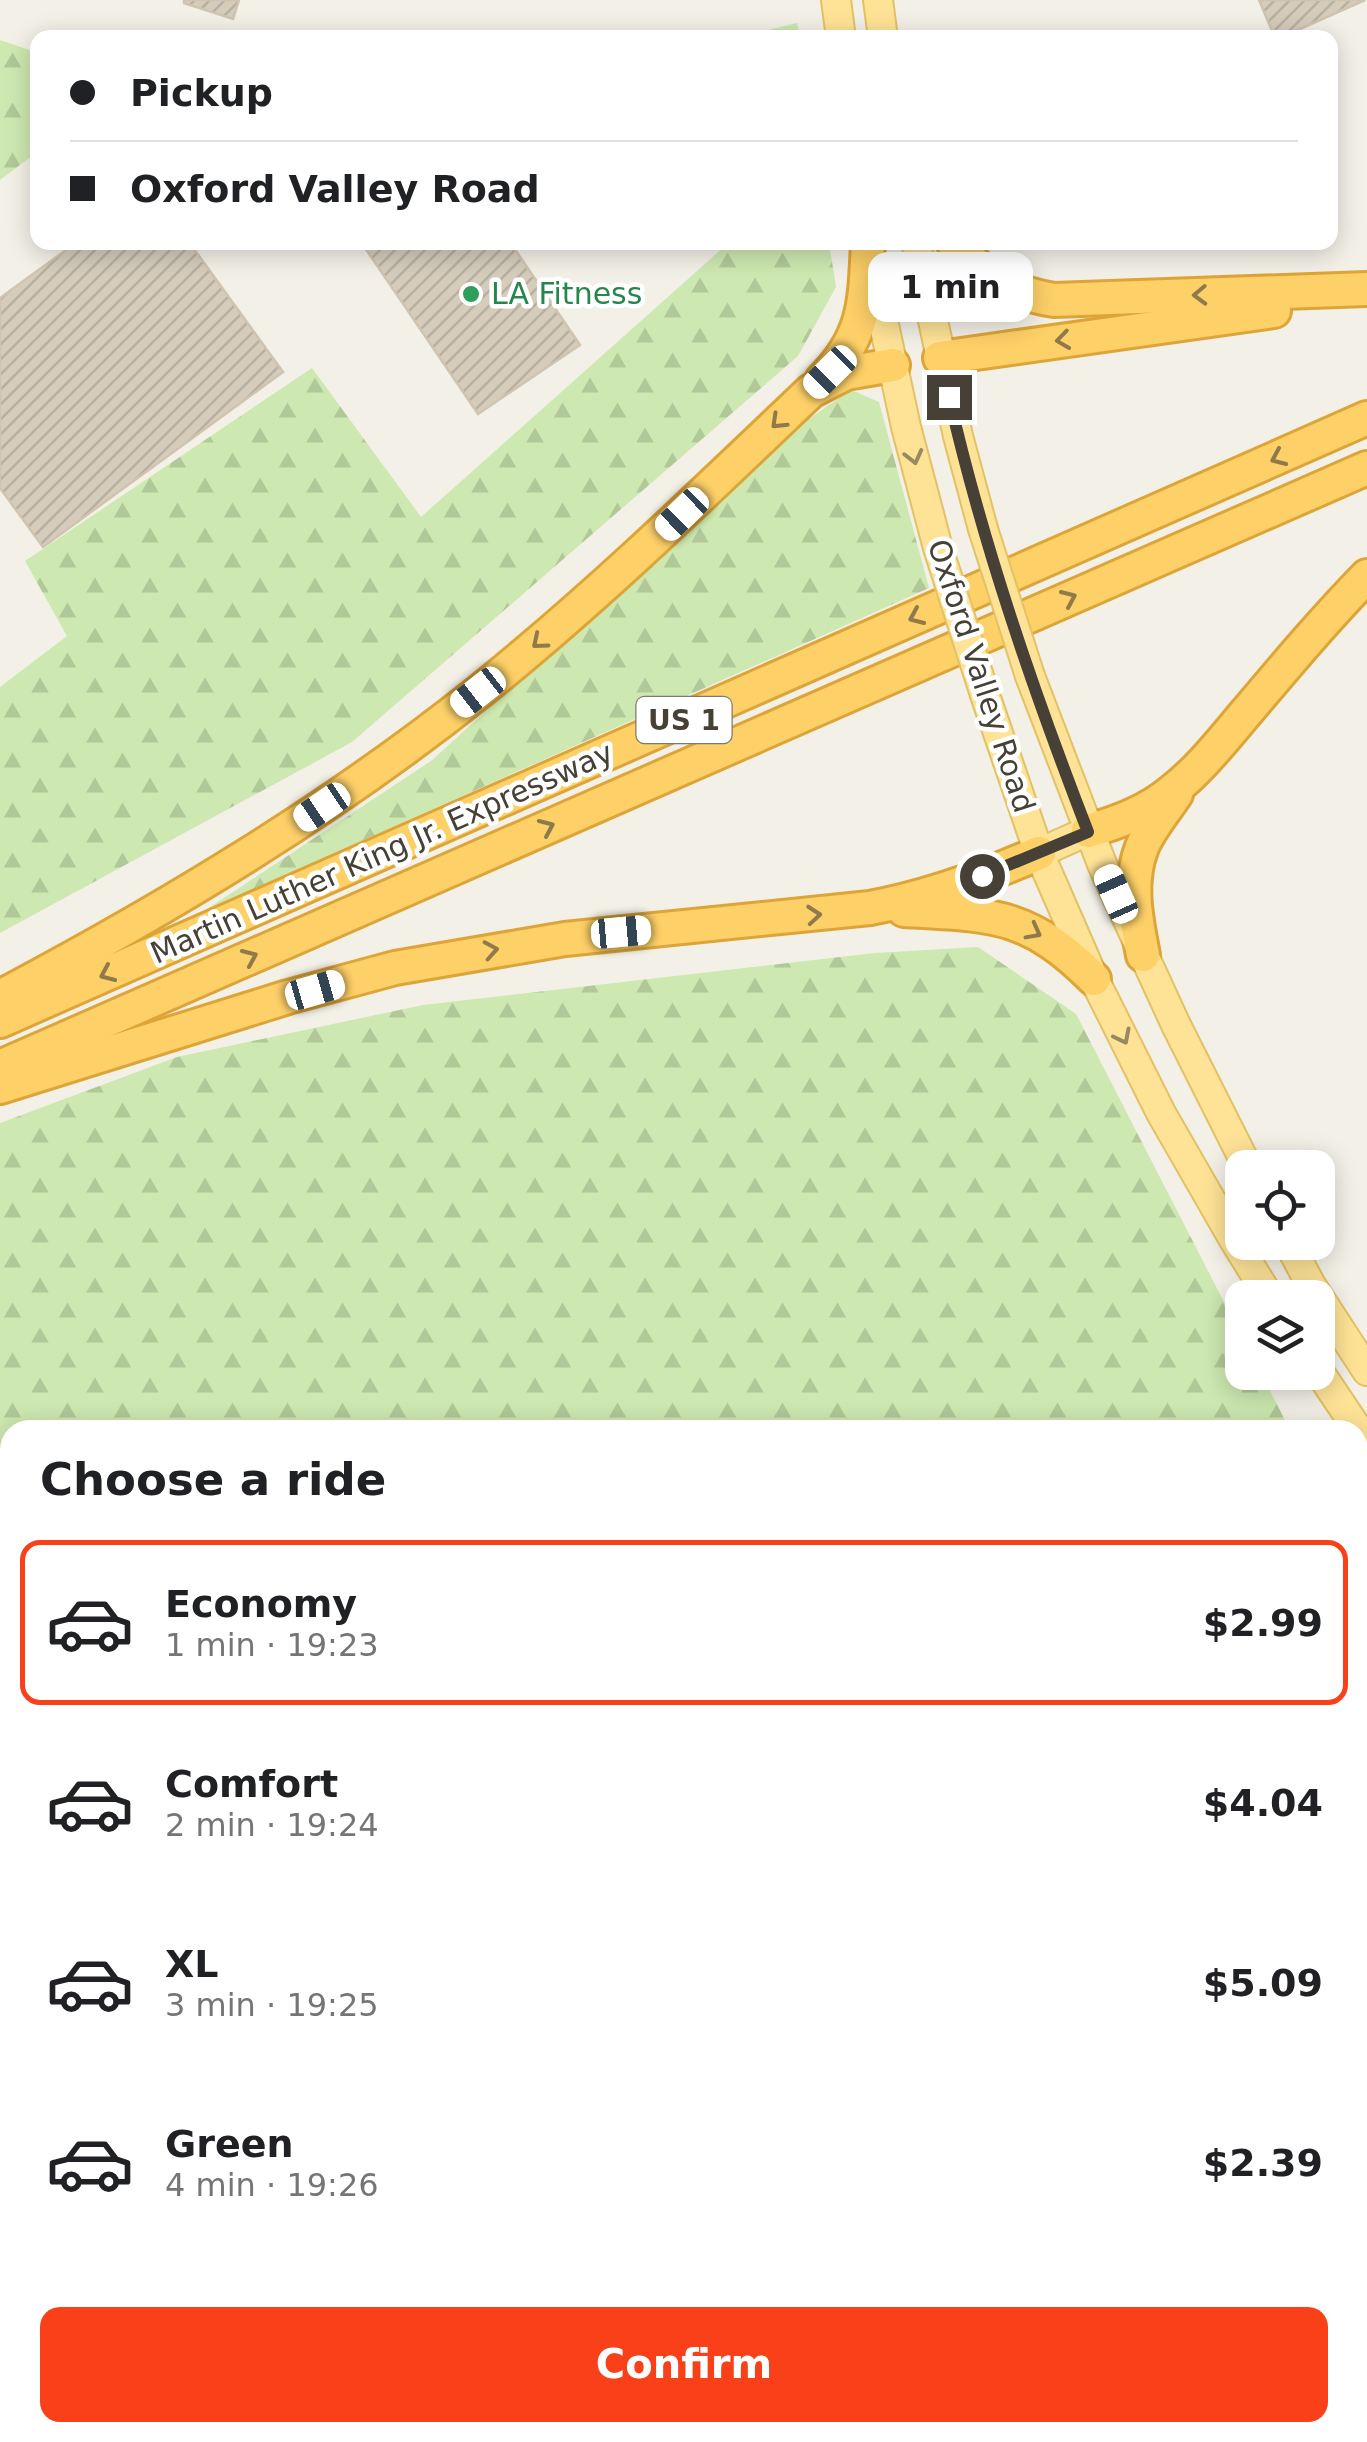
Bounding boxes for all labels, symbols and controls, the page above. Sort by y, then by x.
text: Pickup [130,71,273,115]
text: Oxford Valley Road [130,167,540,211]
callout: 1 min [866,252,1032,322]
text: 1 min [900,268,1001,306]
place label: LA Fitness [491,276,642,311]
marker: LA Fitness [460,283,482,305]
one-way arrow [1191,285,1207,306]
one-way arrow [1055,329,1071,350]
car [798,340,862,404]
route end [927,375,972,420]
one-way arrow [772,410,790,428]
one-way arrow [1270,446,1288,466]
one-way arrow [902,448,923,465]
car [650,482,714,546]
street label: Oxford Valley Road [921,535,1042,817]
one-way arrow [1059,590,1077,610]
one-way arrow [908,605,926,625]
one-way arrow [532,631,551,649]
car [445,662,511,722]
road number: US 1 [636,697,732,743]
street label: Martin Luther King Jr. Expressway [145,734,618,971]
car [289,778,355,836]
one-way arrow [537,819,555,839]
route start [960,854,1005,899]
car [1090,860,1142,928]
one-way arrow [806,904,822,926]
car [590,914,652,950]
one-way arrow [1023,920,1041,939]
one-way arrow [483,940,499,961]
one-way arrow [240,950,258,970]
one-way arrow [99,962,117,982]
car [282,967,348,1013]
one-way arrow [1111,1027,1131,1045]
map controls [1225,1150,1335,1390]
button: locate [1225,1150,1335,1260]
button: layers [1225,1280,1335,1390]
text: Choose a ride [40,1453,386,1506]
icon: car [45,1578,135,1668]
text: Economy [165,1582,357,1626]
text: $2.99 [1203,1601,1323,1645]
text: 1 min · 19:23 [165,1626,379,1664]
icon: car [45,1758,135,1848]
text: Comfort [165,1762,338,1806]
text: $4.04 [1203,1781,1323,1825]
text: 2 min · 19:24 [165,1806,379,1844]
icon: car [45,1938,135,2028]
text: XL [165,1942,219,1986]
text: $5.09 [1203,1961,1323,2005]
text: 3 min · 19:25 [165,1986,379,2024]
icon: car [45,2118,135,2208]
text: Green [165,2122,294,2166]
text: $2.39 [1203,2141,1323,2185]
text: 4 min · 19:26 [165,2166,379,2204]
button: Confirm [40,2307,1328,2422]

